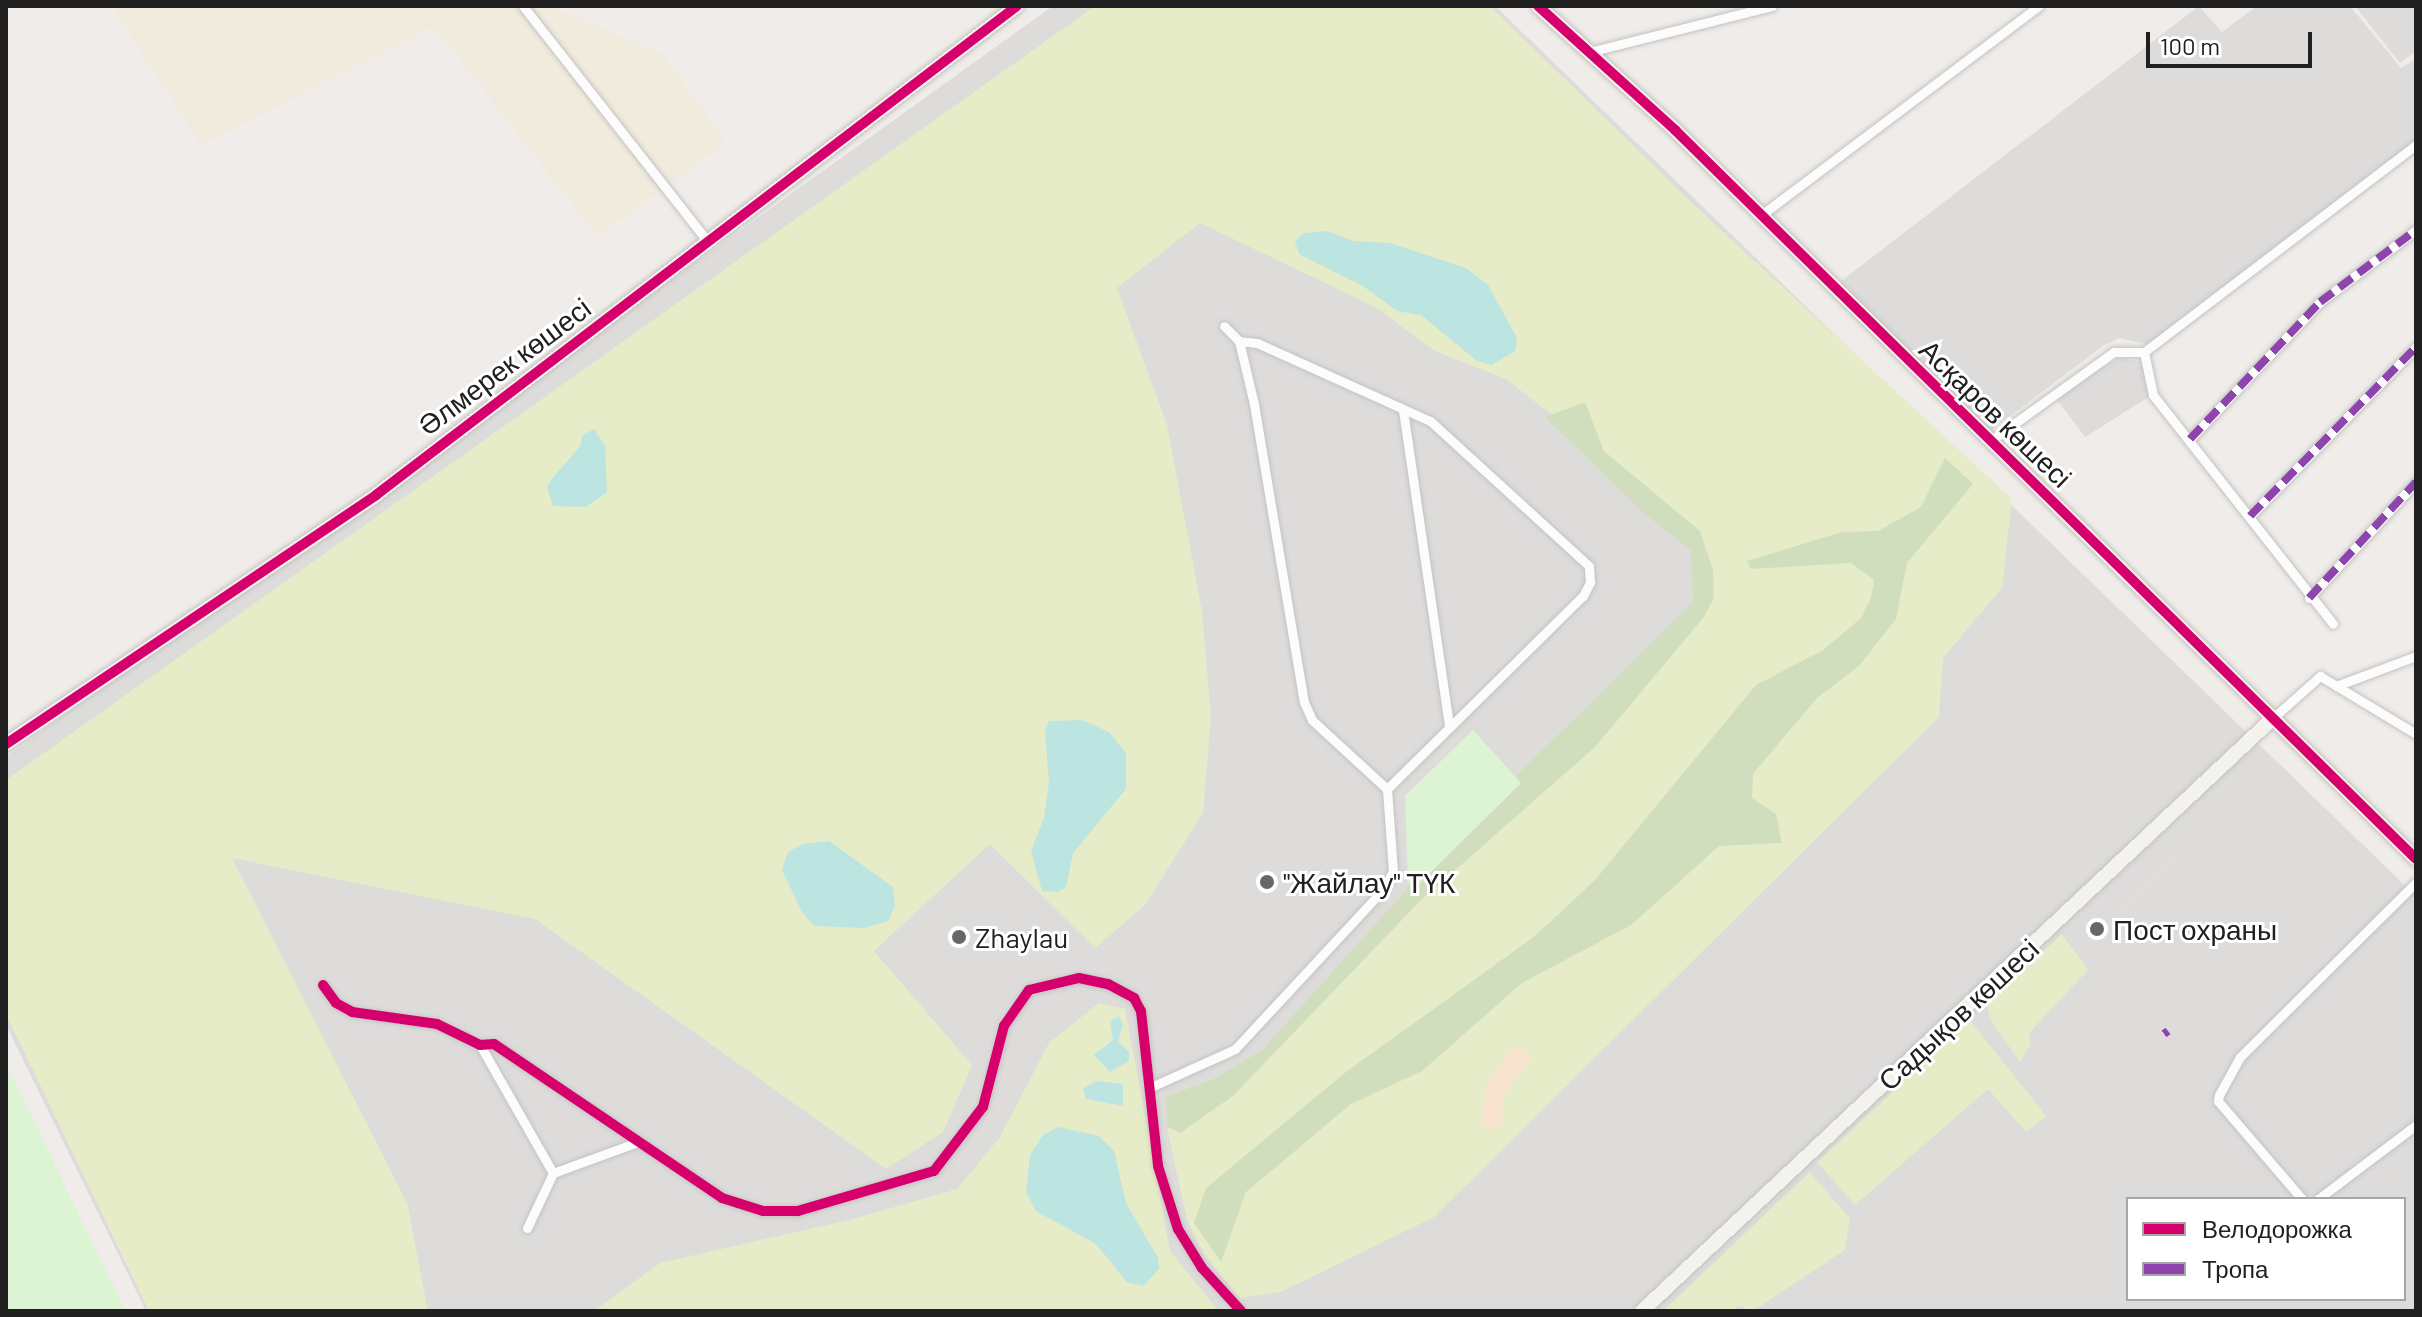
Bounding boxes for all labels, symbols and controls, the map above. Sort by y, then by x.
scale bar [2150,16,2316,66]
text: 100 m [2160,31,2220,60]
street label: Әлмерек көшесі [411,290,597,442]
street label: Асқаров көшесі [1913,332,2079,494]
place label: "Жайлау" ТҮК [1283,865,1455,899]
marker: "Жайлау" ТҮК [1258,873,1276,891]
place label: Пост охраны [2113,912,2277,946]
place label: Zhaylau [975,920,1068,954]
marker: Пост охраны [2088,920,2106,938]
marker: Zhaylau [950,928,968,946]
street label: Садықов көшесі [1871,931,2045,1097]
legend [2126,1197,2406,1301]
text: Велодорожка [2202,1214,2352,1243]
text: Тропа [2202,1254,2268,1283]

